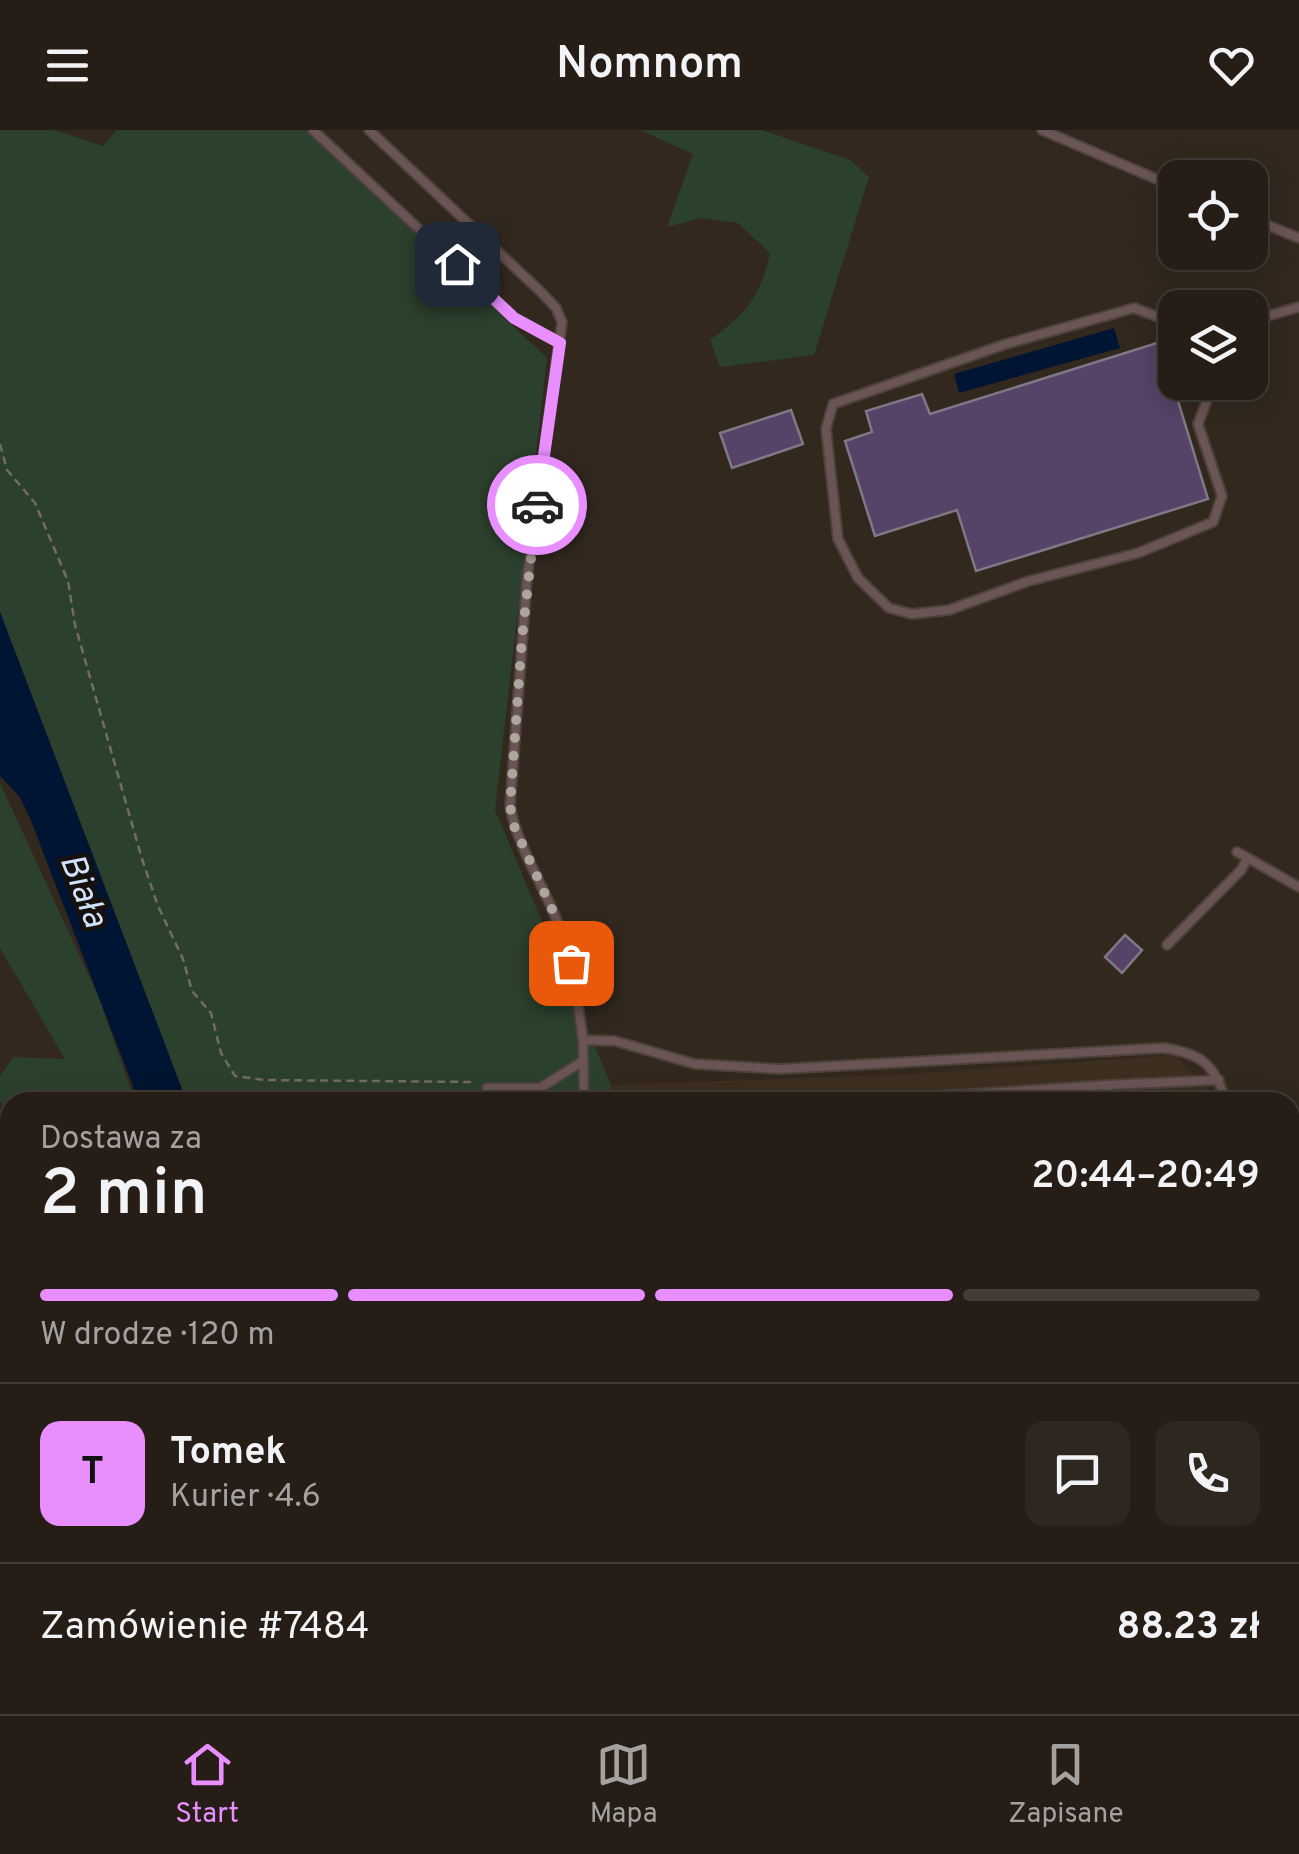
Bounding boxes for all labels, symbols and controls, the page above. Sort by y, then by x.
text: Nomnom [556,37,743,94]
icon: menu [40,38,95,93]
icon: heart [1204,38,1259,93]
map controls [1158,160,1268,400]
button: locate [1158,160,1268,270]
pin [415,222,500,307]
icon: home [430,237,485,292]
button: layers [1158,290,1268,400]
courier [487,455,587,555]
icon: car [510,478,565,533]
water label: Biała [48,848,116,934]
pin [529,921,614,1006]
icon: bag [544,936,599,991]
text: Dostawa za [40,1120,202,1160]
text: 20:44–20:49 [1031,1153,1260,1202]
text: 2 min [40,1156,208,1238]
text: W drodze · 120 m [40,1316,275,1356]
button: chat [1025,1421,1130,1526]
button: phone [1155,1421,1260,1526]
text: Tomek [170,1429,287,1478]
text: T [81,1449,104,1498]
text: Kurier · 4.6 [170,1478,321,1518]
text: Zamówienie #7484 [40,1604,370,1653]
text: 88.23 zł [1117,1604,1260,1653]
tab: Start [175,1737,239,1833]
tab: Mapa [590,1737,658,1833]
tab: Zapisane [1008,1737,1124,1833]

